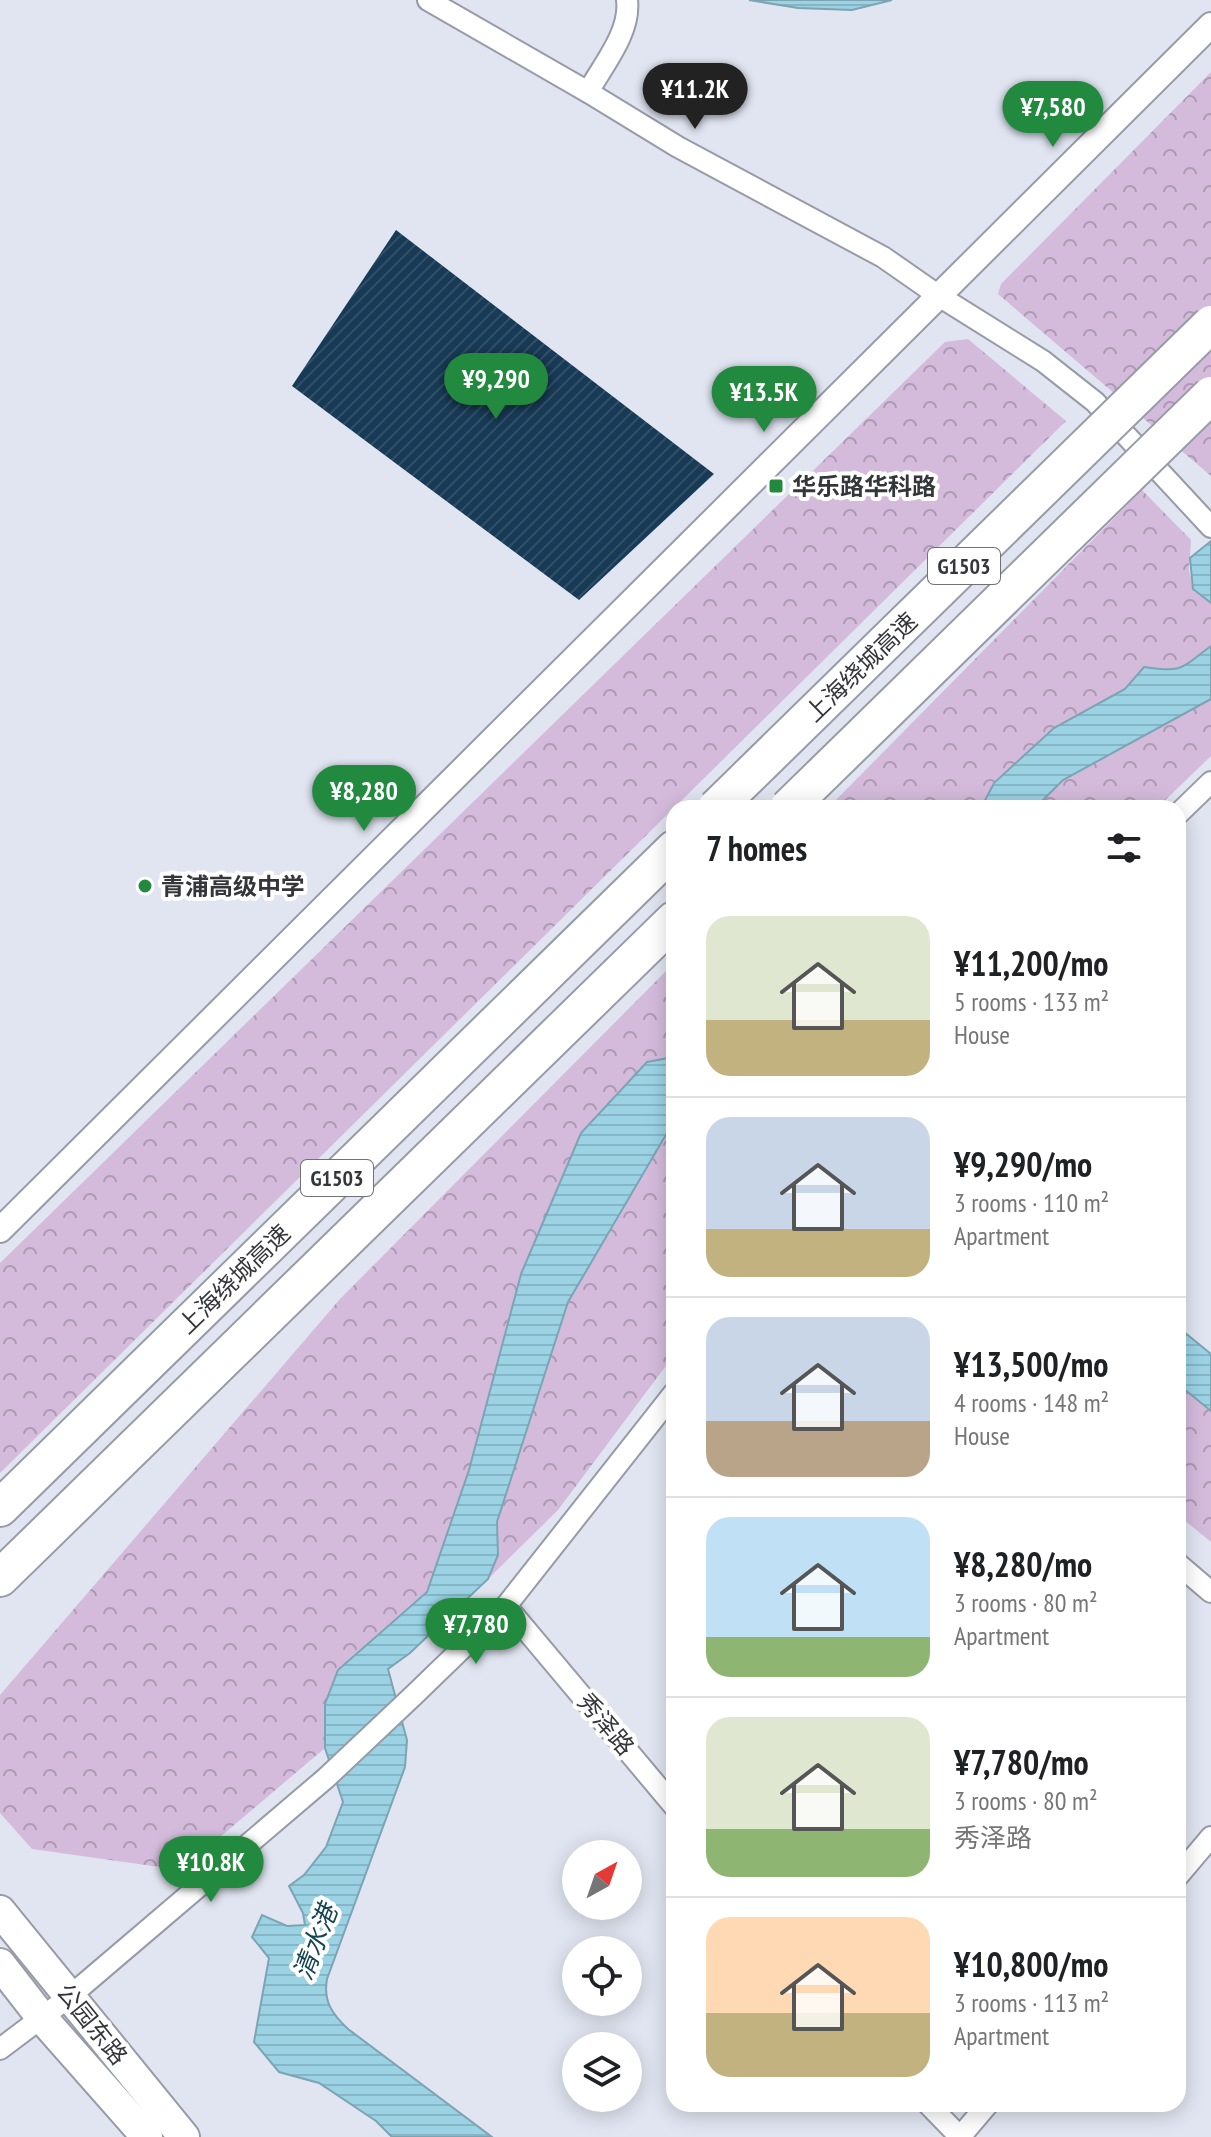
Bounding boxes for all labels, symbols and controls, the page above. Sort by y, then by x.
pin: ¥11.2K [630,63,760,131]
text: ¥11.2K [661,72,729,105]
pin: ¥7,580 [988,81,1118,149]
text: ¥7,580 [1020,90,1086,123]
pin: ¥9,290 [431,353,561,421]
text: ¥9,290 [462,362,530,395]
pin: ¥13.5K [699,366,829,434]
text: ¥13.5K [730,375,798,408]
place label: 华乐路华科路 [792,471,936,502]
marker: 华乐路华科路 [767,477,785,495]
road number: G1503 [928,548,1000,584]
street label: 上海绕城高速 [798,606,924,728]
pin: ¥8,280 [299,765,429,833]
text: ¥8,280 [330,774,398,807]
text: 7 homes [706,826,807,870]
icon: filters [1102,826,1146,870]
place label: 青浦高级中学 [161,871,305,902]
marker: 青浦高级中学 [136,877,154,895]
text: ¥11,200/mo [954,941,1108,985]
icon: home [770,948,866,1044]
text: 5 rooms · 133 m² [954,985,1109,1018]
text: House [954,1018,1010,1051]
text: ¥9,290/mo [954,1142,1092,1186]
icon: home [770,1149,866,1245]
road number: G1503 [301,1160,373,1196]
text: 3 rooms · 110 m² [954,1186,1109,1219]
street label: 上海绕城高速 [171,1218,297,1340]
text: Apartment [954,1219,1049,1252]
text: ¥13,500/mo [954,1342,1108,1386]
icon: home [770,1349,866,1445]
text: 4 rooms · 148 m² [954,1386,1109,1419]
text: House [954,1419,1010,1452]
text: ¥8,280/mo [954,1542,1092,1586]
icon: home [770,1549,866,1645]
text: 3 rooms · 80 m² [954,1586,1098,1619]
pin: ¥7,780 [411,1598,541,1666]
text: ¥7,780 [443,1607,509,1640]
text: Apartment [954,1619,1049,1652]
street label: 秀泽路 [571,1686,641,1762]
text: ¥7,780/mo [954,1740,1089,1784]
icon: home [770,1749,866,1845]
text: 3 rooms · 80 m² [954,1784,1098,1817]
text: 秀泽路 [954,1821,1032,1854]
pin: ¥10.8K [146,1836,276,1904]
north arrow [562,1840,642,1920]
map controls [562,1840,642,2112]
text: ¥10.8K [177,1845,245,1878]
water label: 清水港 [286,1896,346,1984]
button: locate [562,1936,642,2016]
text: ¥10,800/mo [954,1942,1108,1986]
icon: home [770,1949,866,2045]
street label: 公园东路 [50,1977,134,2071]
text: 3 rooms · 113 m² [954,1986,1109,2019]
text: Apartment [954,2019,1049,2052]
button: layers [562,2032,642,2112]

